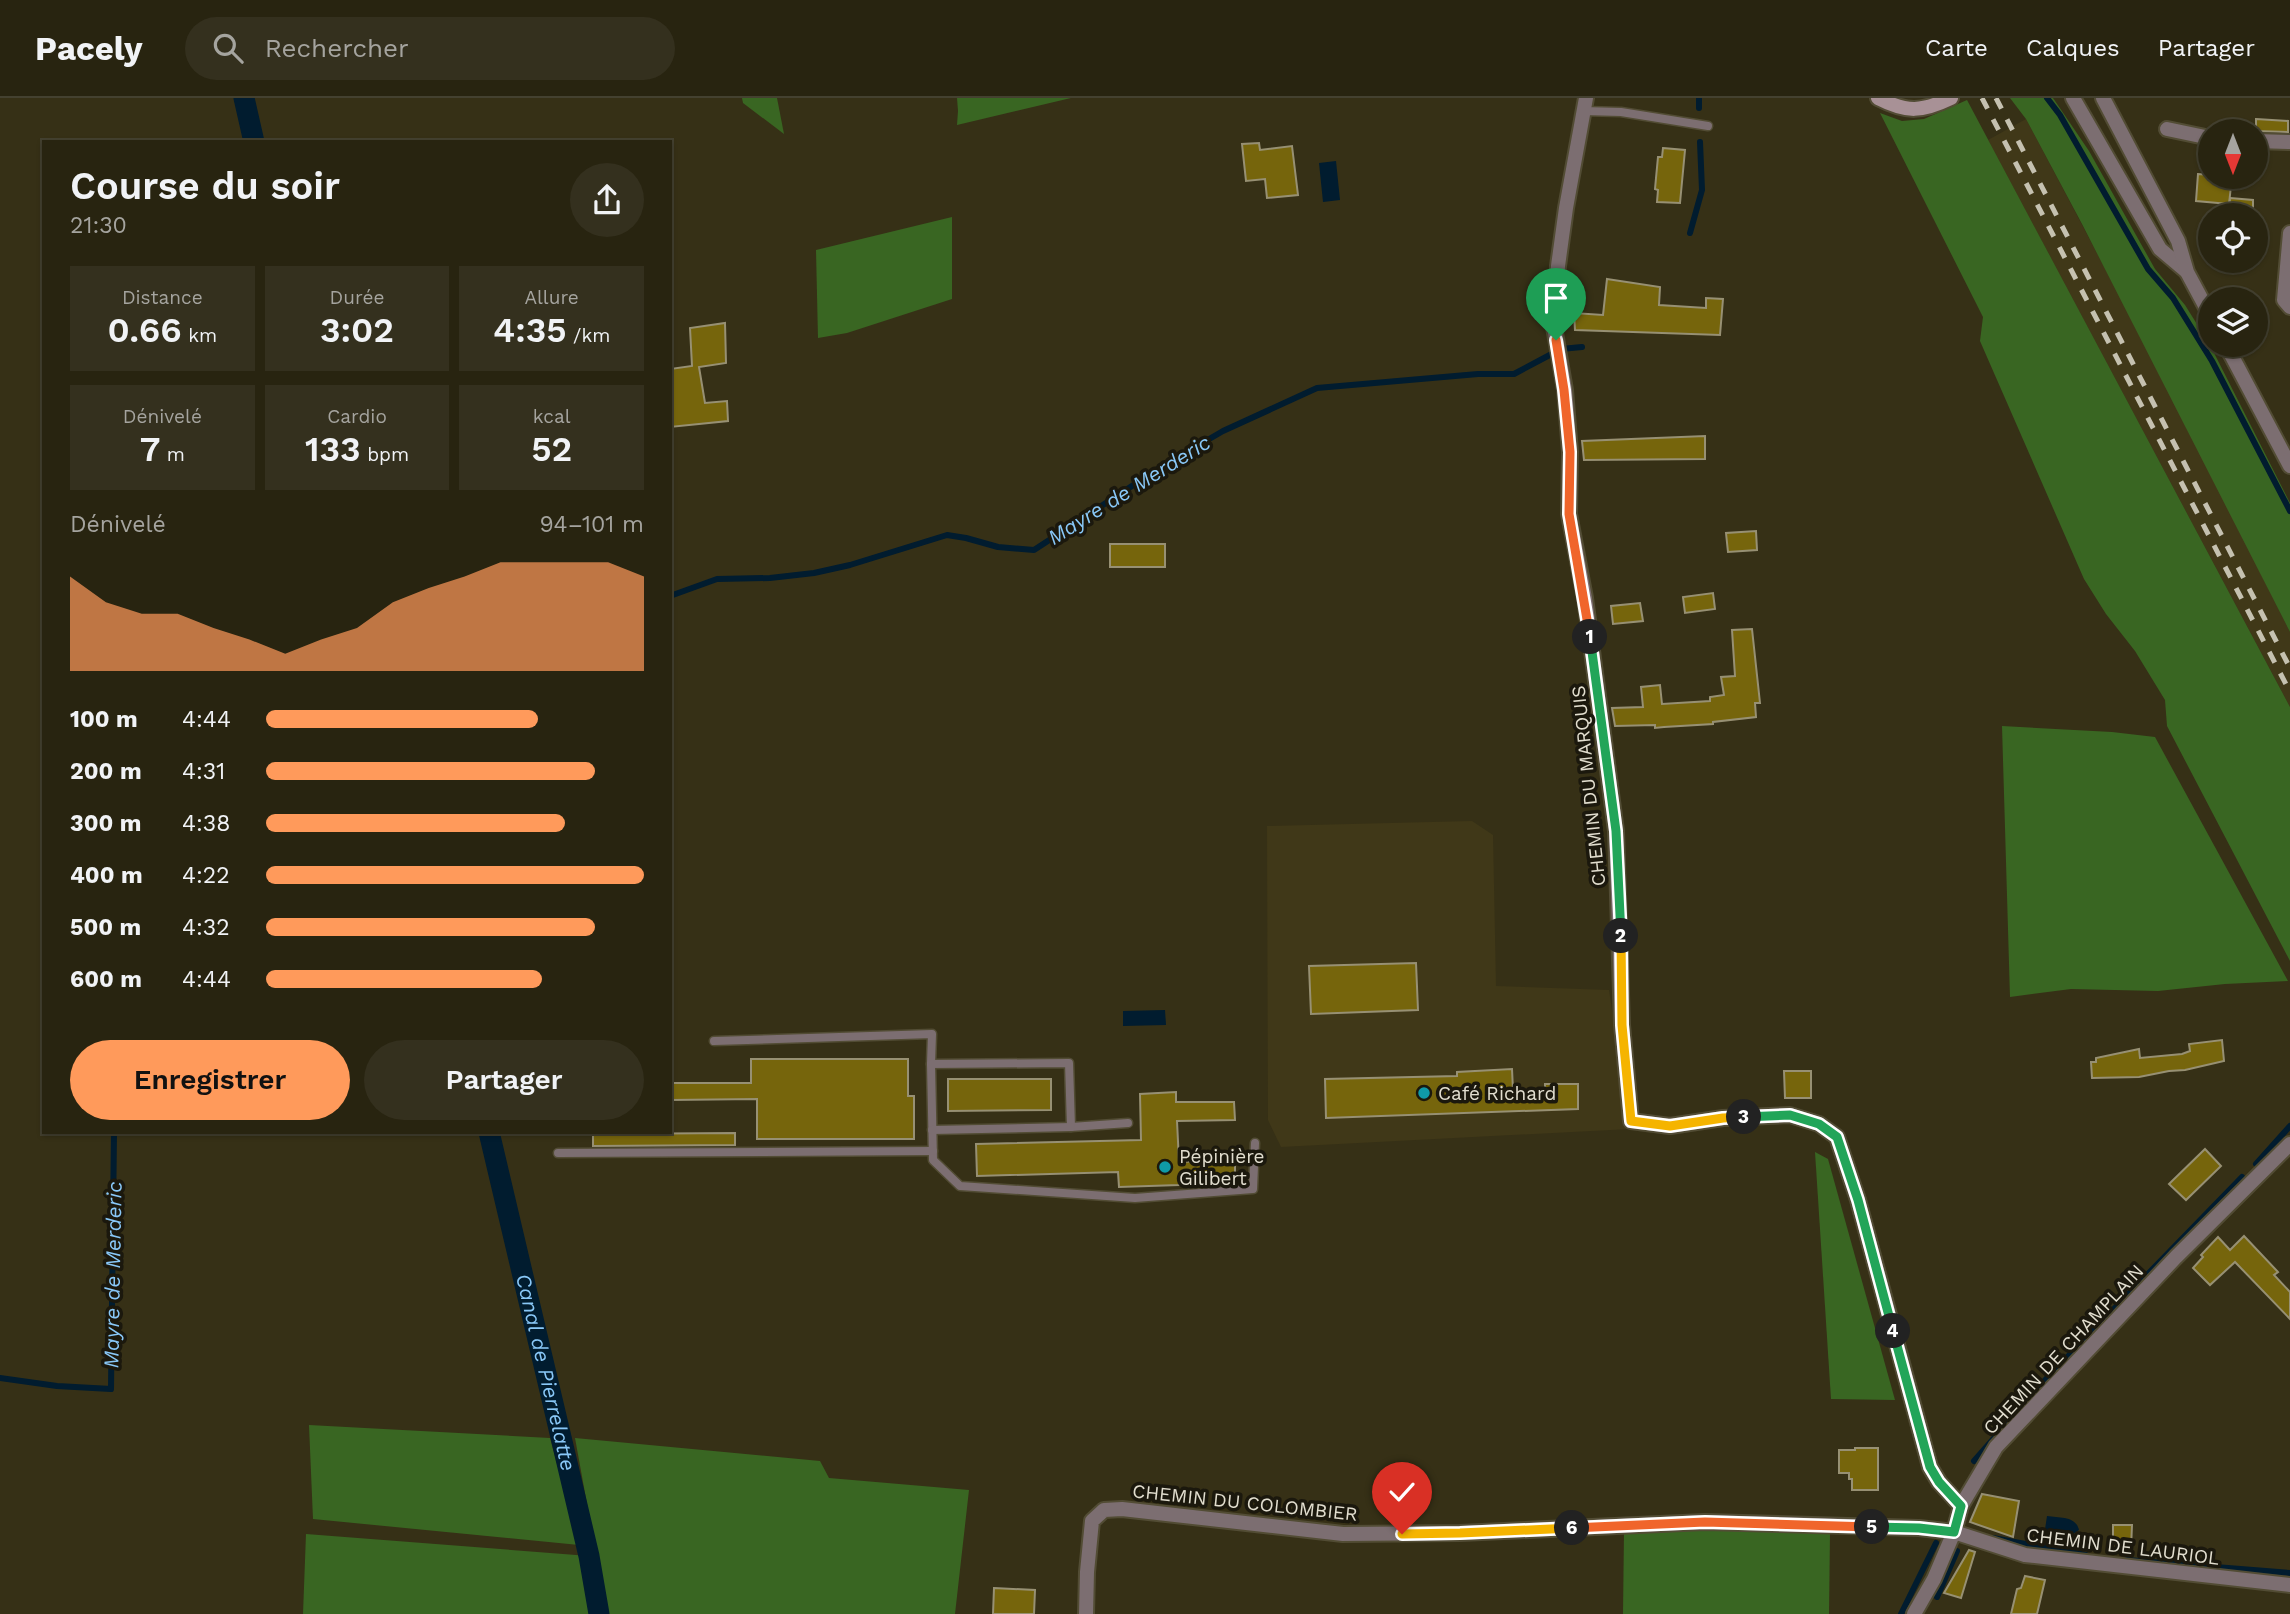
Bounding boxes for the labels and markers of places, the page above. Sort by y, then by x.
pin [1526,268,1586,340]
pin: 1 [1572,620,1608,654]
pin: 2 [1604,918,1638,954]
place label: Café Richard [1438,1082,1556,1105]
marker: Café Richard [1416,1085,1432,1101]
pin: 3 [1726,1100,1762,1134]
place label: Pépinière Gilibert [1179,1145,1265,1190]
marker: Pépinière Gilibert [1157,1159,1173,1175]
pin: 4 [1876,1314,1910,1348]
pin [1372,1462,1432,1534]
pin: 6 [1554,1510,1590,1546]
pin: 5 [1854,1510,1890,1544]

